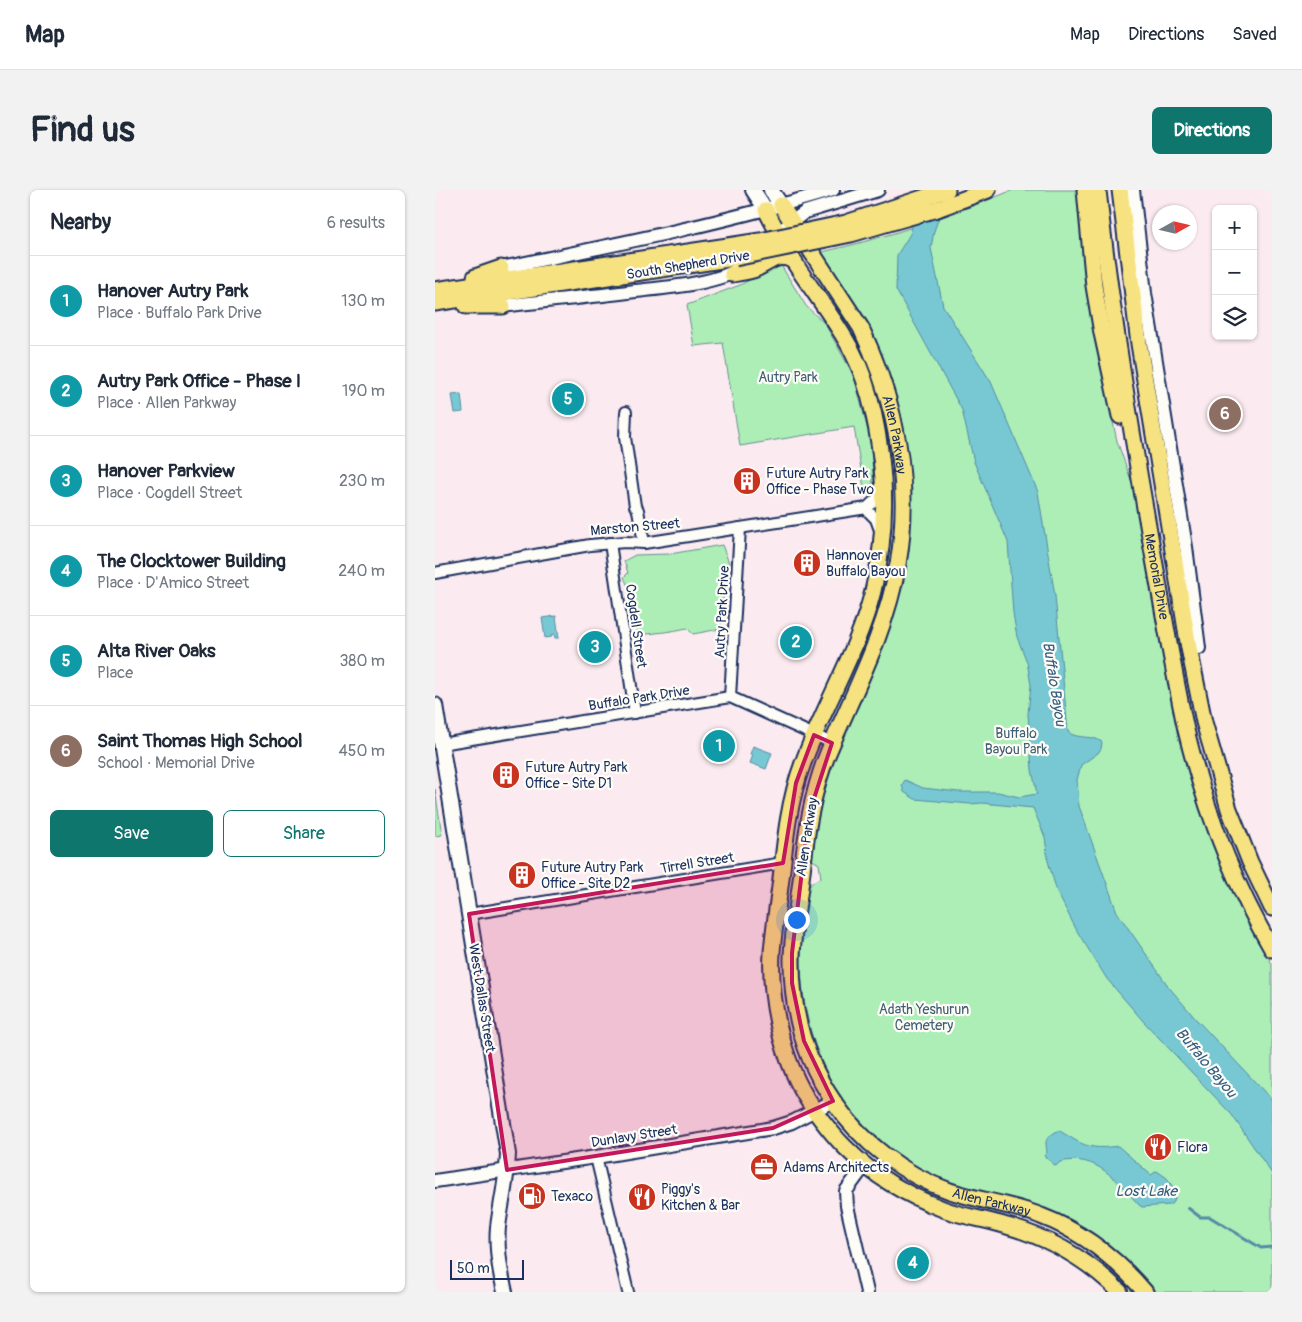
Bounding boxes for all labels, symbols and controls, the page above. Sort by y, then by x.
text: Map [25,20,65,49]
text: Map [1070,23,1100,46]
text: Directions [1128,23,1204,46]
text: Saved [1232,23,1277,46]
button: Directions [1152,107,1272,154]
text: Find us [30,108,135,152]
north arrow [1152,205,1197,250]
map controls [1212,205,1257,340]
button: + [1212,205,1257,250]
text: Nearby [50,209,111,236]
text: 6 results [327,213,385,233]
street label: South Shepherd Drive [625,247,751,283]
button: − [1212,250,1257,295]
text: Hanover Autry Park [97,279,249,303]
text: 1 [63,291,69,311]
text: 130 m [341,291,385,311]
button: layers [1212,295,1257,340]
text: Place · Buffalo Park Drive [97,303,262,323]
text: Autry Park Office - Phase I [97,369,301,393]
park label: Autry Park [758,369,818,386]
pin: 5 [552,380,584,418]
text: 2 [62,381,70,401]
text: 190 m [342,381,385,401]
text: Place · Allen Parkway [97,393,236,413]
street label: Allen Parkway [879,393,910,475]
pin: 6 [1209,395,1241,433]
text: Hanover Parkview [97,459,235,483]
place label: Future Autry Park Office - Phase Two [766,465,874,498]
building icon: Future Autry Park Office - Phase Two [732,466,762,496]
text: 3 [62,471,70,491]
text: 230 m [339,471,385,491]
text: Place · Cogdell Street [97,483,242,503]
street label: Marston Street [590,515,681,539]
street label: Memorial Drive [1141,532,1173,621]
place label: Hannover Buffalo Bayou [826,547,906,580]
building icon: Hannover Buffalo Bayou [792,548,822,578]
text: The Clocktower Building [97,549,286,573]
text: 4 [61,561,71,581]
text: 240 m [338,561,385,581]
street label: Autry Park Drive [711,565,733,659]
text: Place · D'Amico Street [97,573,249,593]
street label: Cogdell Street [622,583,650,670]
pin: 2 [780,623,812,661]
pin: 3 [579,628,611,666]
text: Alta River Oaks [97,639,216,663]
water label: Buffalo Bayou [1038,640,1070,729]
text: 5 [62,651,70,671]
text: 380 m [339,651,385,671]
text: Place [97,663,133,683]
street label: Buffalo Park Drive [587,682,691,714]
park label: Buffalo Bayou Park [985,725,1047,758]
pin: 1 [703,727,735,765]
text: Saint Thomas High School [97,729,303,753]
text: 6 [61,741,71,761]
text: 450 m [338,741,385,761]
text: School · Memorial Drive [97,753,255,773]
place label: Future Autry Park Office - Site D1 [525,759,628,792]
building icon: Future Autry Park Office - Site D1 [491,760,521,790]
street label: Allen Parkway [792,796,822,878]
button: Save [50,810,213,857]
button: Share [223,810,385,857]
street label: Tirrell Street [659,849,735,877]
place label: Future Autry Park Office - Site D2 [541,859,644,892]
building icon: Future Autry Park Office - Site D2 [507,860,537,890]
your location [784,907,810,933]
street label: West Dallas Street [465,943,499,1054]
park label: Adath Yeshurun Cemetery [879,1001,969,1034]
water label: Buffalo Bayou [1171,1024,1242,1103]
street label: Dunlavy Street [590,1121,678,1151]
restaurant icon: Flora [1143,1132,1173,1162]
place label: Flora [1177,1139,1208,1156]
office icon: Adams Architects [749,1152,779,1182]
place label: Adams Architects [783,1159,890,1176]
fuel station icon: Texaco [517,1181,547,1211]
place label: Piggy's Kitchen & Bar [661,1181,740,1214]
restaurant icon: Piggy's Kitchen & Bar [627,1182,657,1212]
water label: Lost Lake [1115,1182,1178,1201]
street label: Allen Parkway [950,1184,1033,1220]
place label: Texaco [551,1188,593,1205]
pin: 4 [897,1244,929,1282]
scale bar [450,1257,524,1280]
text: 50 m [457,1260,490,1277]

